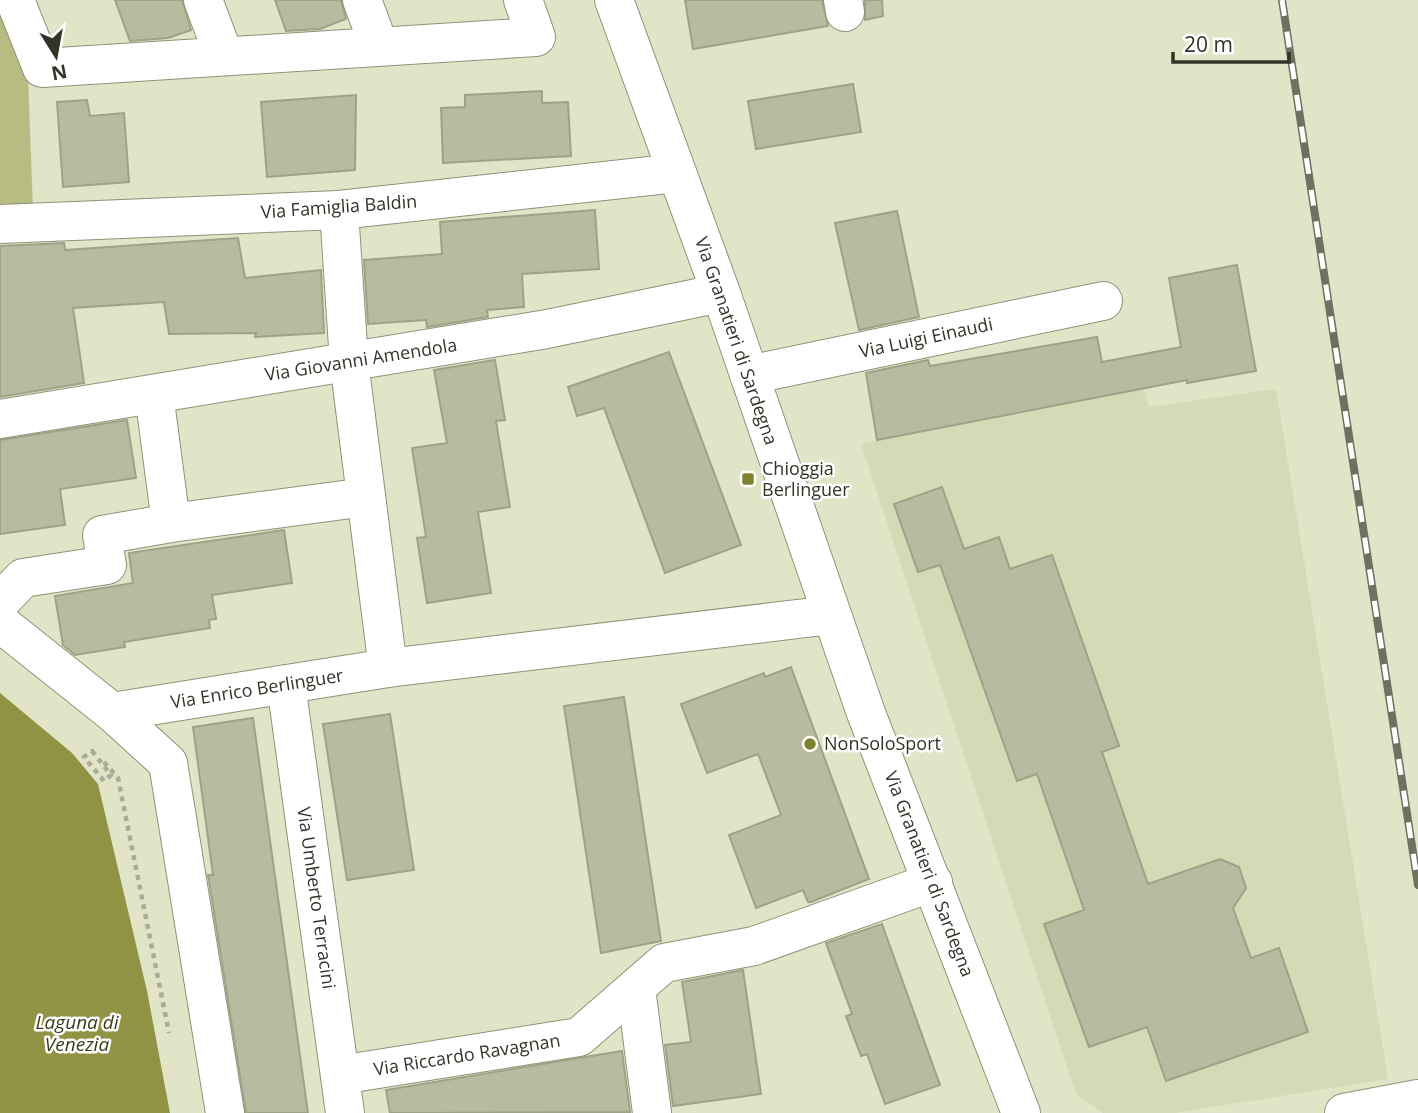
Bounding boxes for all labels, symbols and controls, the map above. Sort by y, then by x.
north arrow [21,21,91,91]
scale bar [1173,21,1288,65]
text: 20 m [1184,30,1233,58]
text: N [49,58,69,87]
street label: Via Famiglia Baldin [260,189,418,223]
street label: Via Granatieri di Sardegna [690,233,784,448]
street label: Via Luigi Einaudi [857,311,995,363]
street label: Via Giovanni Amendola [263,332,459,386]
place label: Chioggia Berlinguer [762,456,850,501]
marker: Chioggia Berlinguer [740,471,756,487]
street label: Via Enrico Berlinguer [169,662,346,714]
place label: NonSoloSport [824,731,941,755]
marker: NonSoloSport [802,736,818,752]
street label: Via Granatieri di Sardegna [880,767,980,980]
street label: Via Umberto Terracini [292,805,342,990]
water label: Laguna di Venezia [35,1009,120,1057]
street label: Via Riccardo Ravagnan [372,1027,562,1081]

